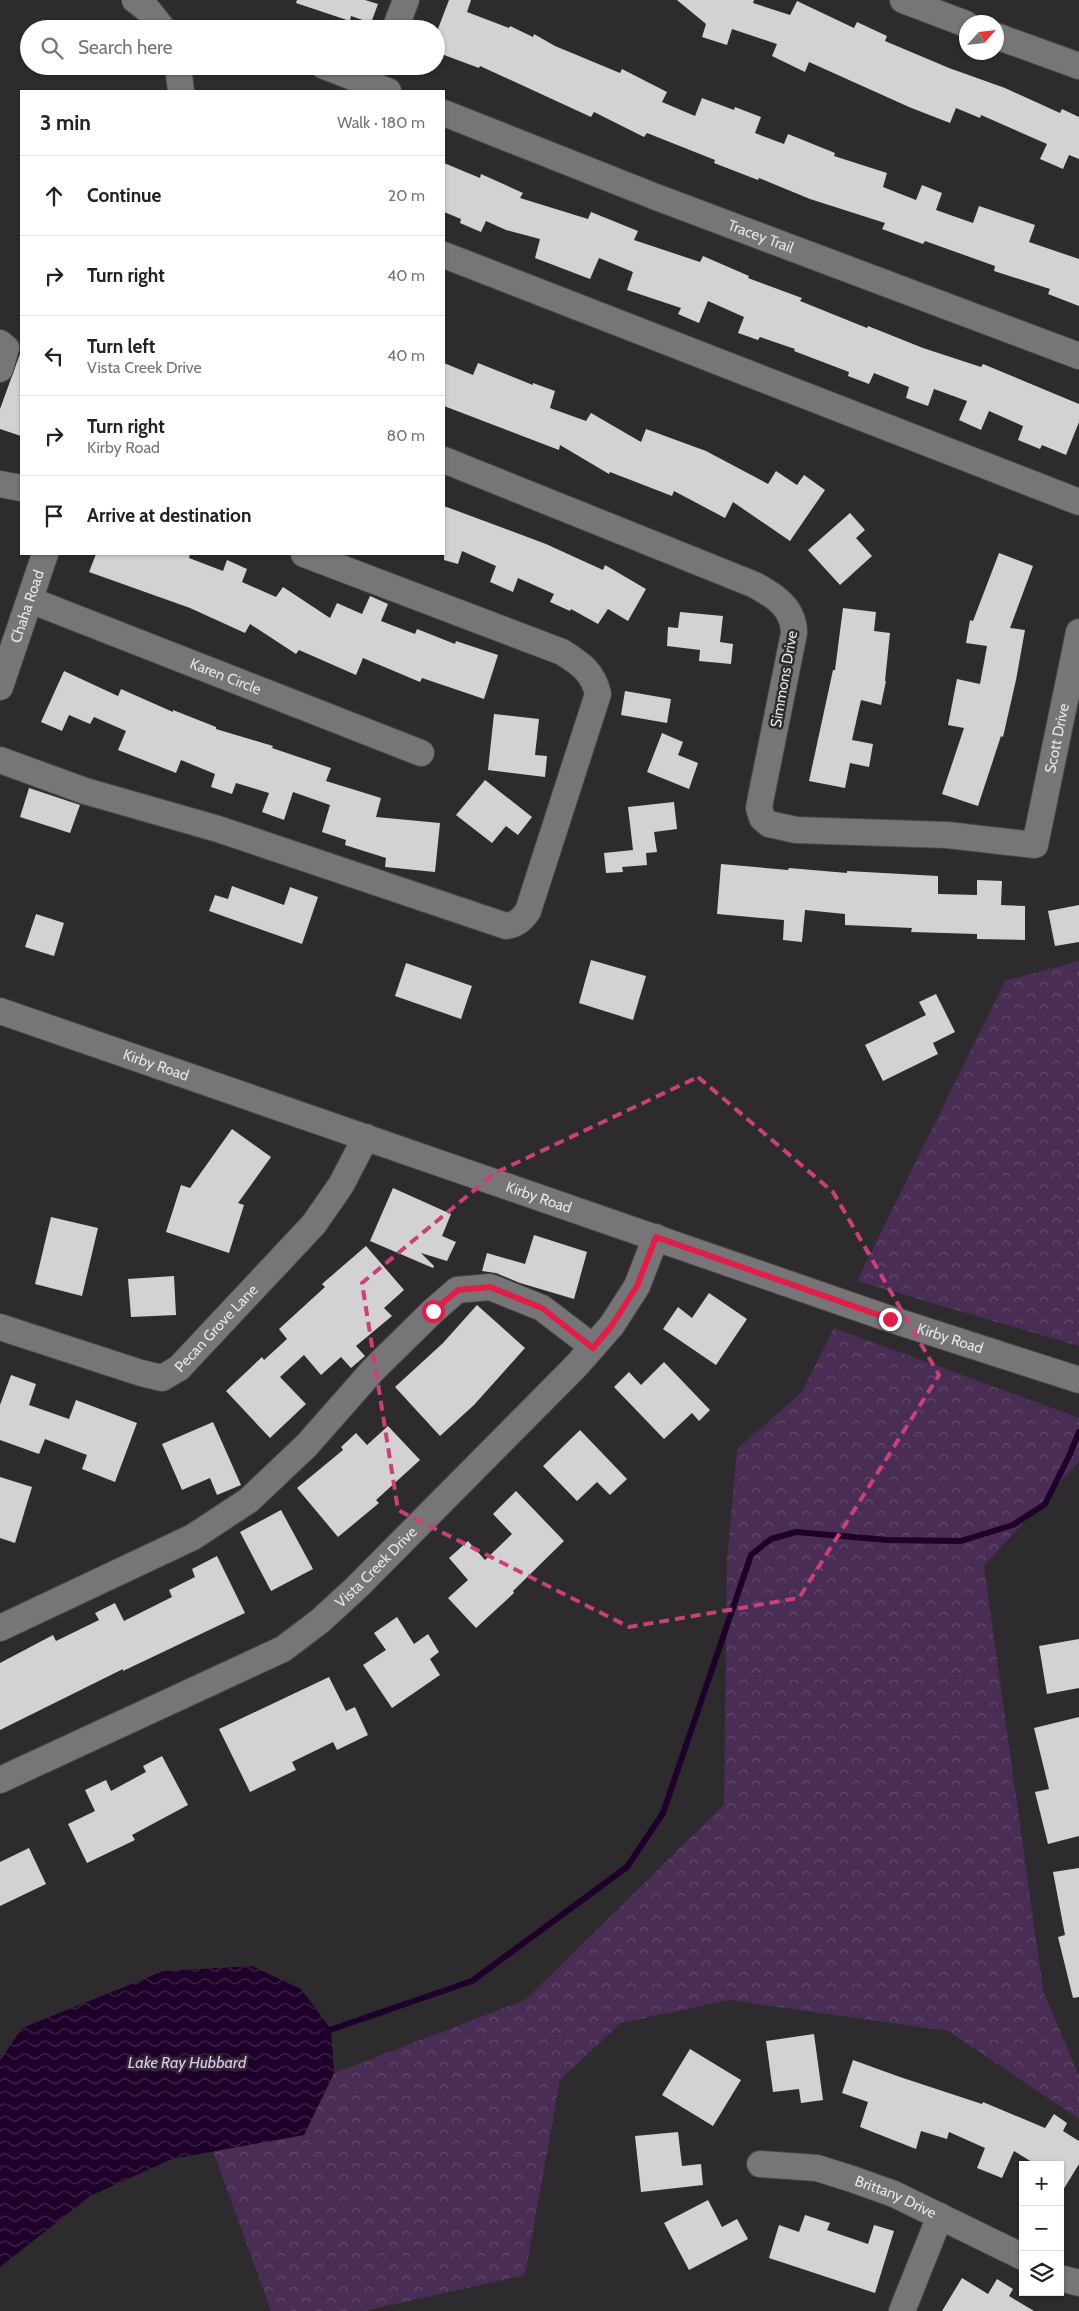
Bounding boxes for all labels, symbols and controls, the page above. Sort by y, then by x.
north arrow [959,15,1004,60]
search box [20,20,445,75]
icon: search [38,34,66,62]
text: Search here [78,36,172,59]
text: 3 min [40,110,91,135]
text: Walk · 180 m [337,113,425,132]
icon: ahead [40,182,68,210]
text: Continue [87,184,161,207]
text: 20 m [388,186,425,205]
street label: Tracey Trail [725,216,797,257]
icon: right [40,262,68,290]
text: Turn right [87,264,165,287]
text: 40 m [387,266,425,285]
text: Turn left [87,335,155,358]
icon: left [40,342,68,370]
text: 40 m [387,346,425,365]
text: Vista Creek Drive [87,358,202,377]
text: Turn right [87,415,165,438]
icon: right [40,422,68,450]
text: 80 m [387,426,425,445]
text: Kirby Road [87,438,160,457]
icon: arrive [40,502,68,530]
text: Arrive at destination [87,504,251,527]
street label: Chaha Road [7,568,48,645]
street label: Simmons Drive [767,629,801,729]
street label: Karen Circle [187,654,264,699]
street label: Scott Drive [1041,701,1073,775]
street label: Kirby Road [121,1045,191,1085]
street label: Kirby Road [503,1178,574,1217]
street label: Pecan Grove Lane [171,1280,262,1376]
route start [422,1300,445,1323]
route end [879,1308,902,1331]
street label: Kirby Road [915,1319,986,1357]
street label: Vista Creek Drive [332,1523,421,1611]
water label: Lake Ray Hubbard [128,2053,247,2072]
map controls [1019,2161,1064,2296]
button: + [1019,2161,1064,2206]
street label: Brittany Drive [852,2172,940,2222]
button: − [1019,2206,1064,2251]
button: layers [1019,2251,1064,2296]

